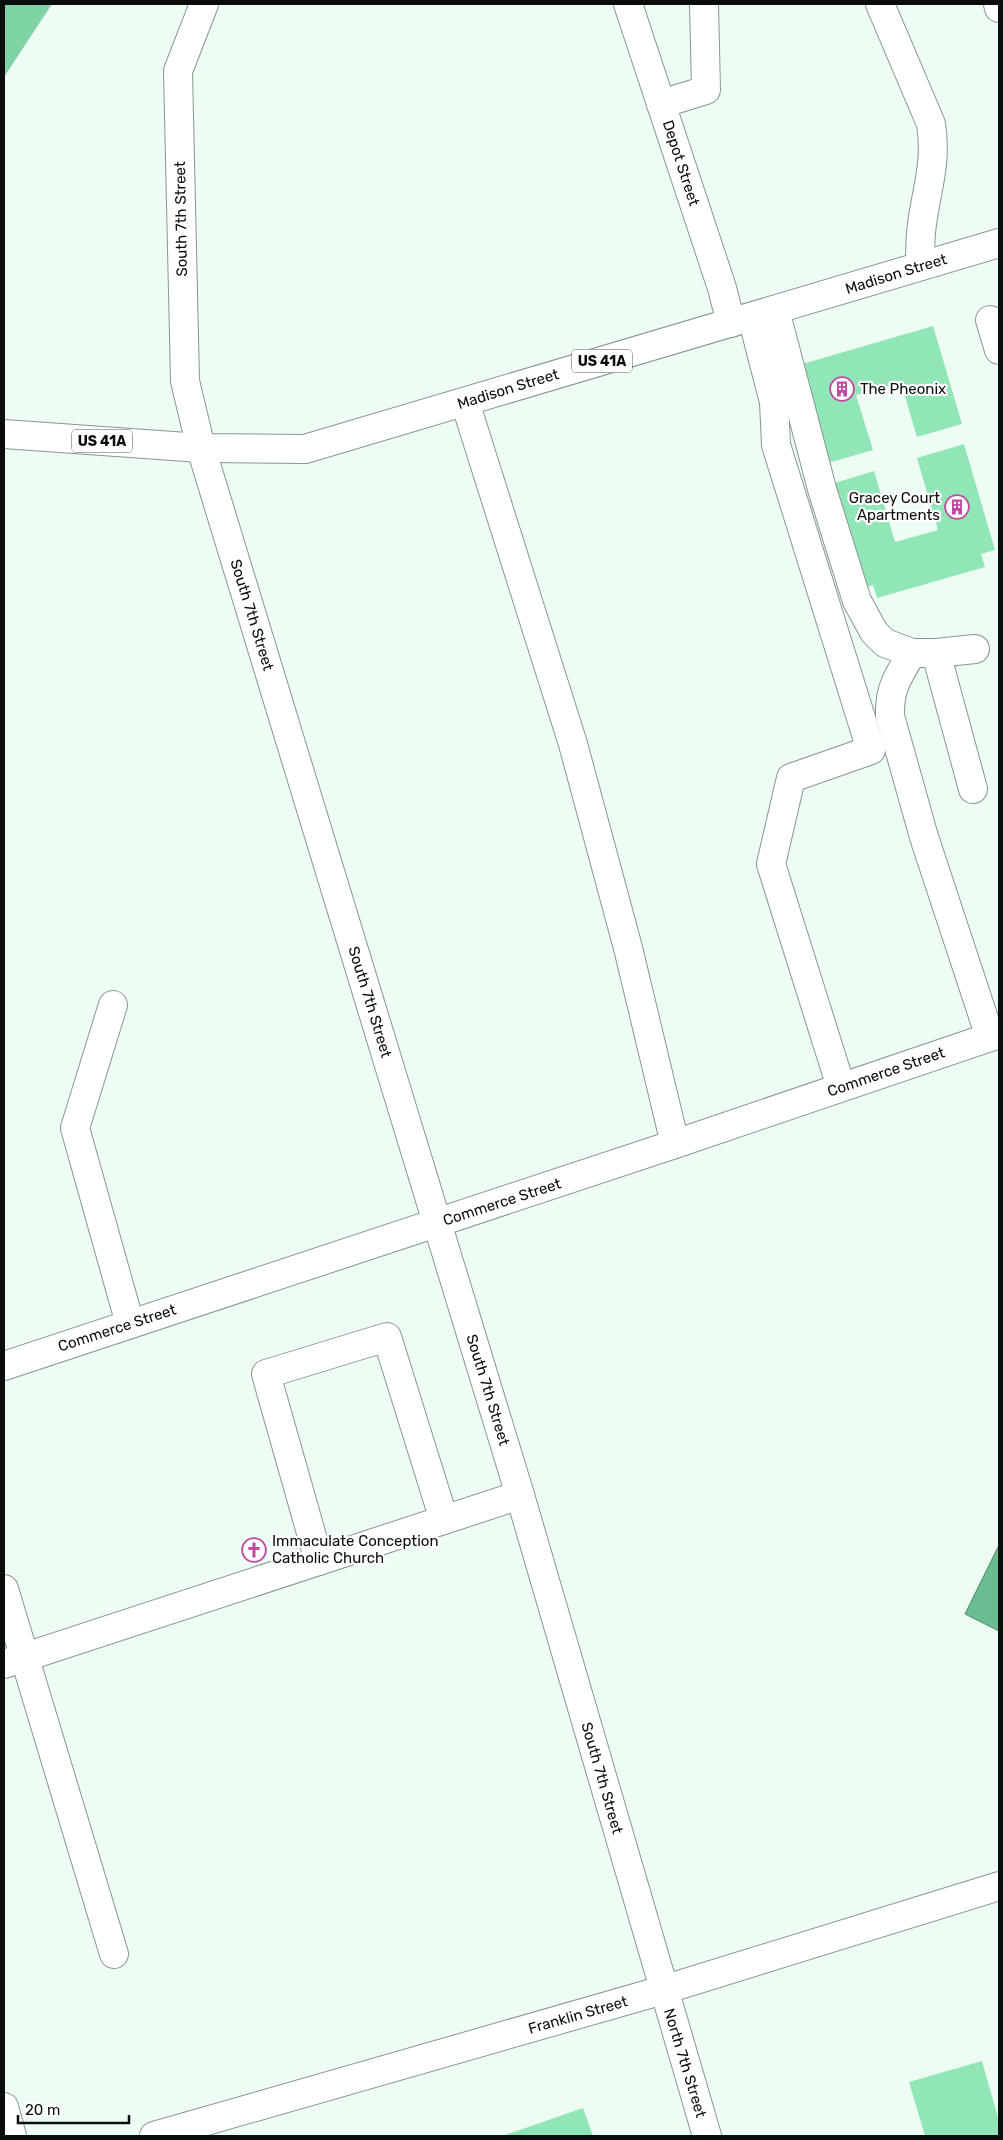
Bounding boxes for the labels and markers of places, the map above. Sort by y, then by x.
building icon: The Pheonix [829,376,855,402]
place label: The Pheonix [860,380,946,398]
place label: Gracey Court Apartments [849,489,940,524]
building icon: Gracey Court Apartments [944,494,970,520]
place label: Immaculate Conception Catholic Church [272,1532,439,1567]
church icon: Immaculate Conception Catholic Church [241,1537,267,1563]

